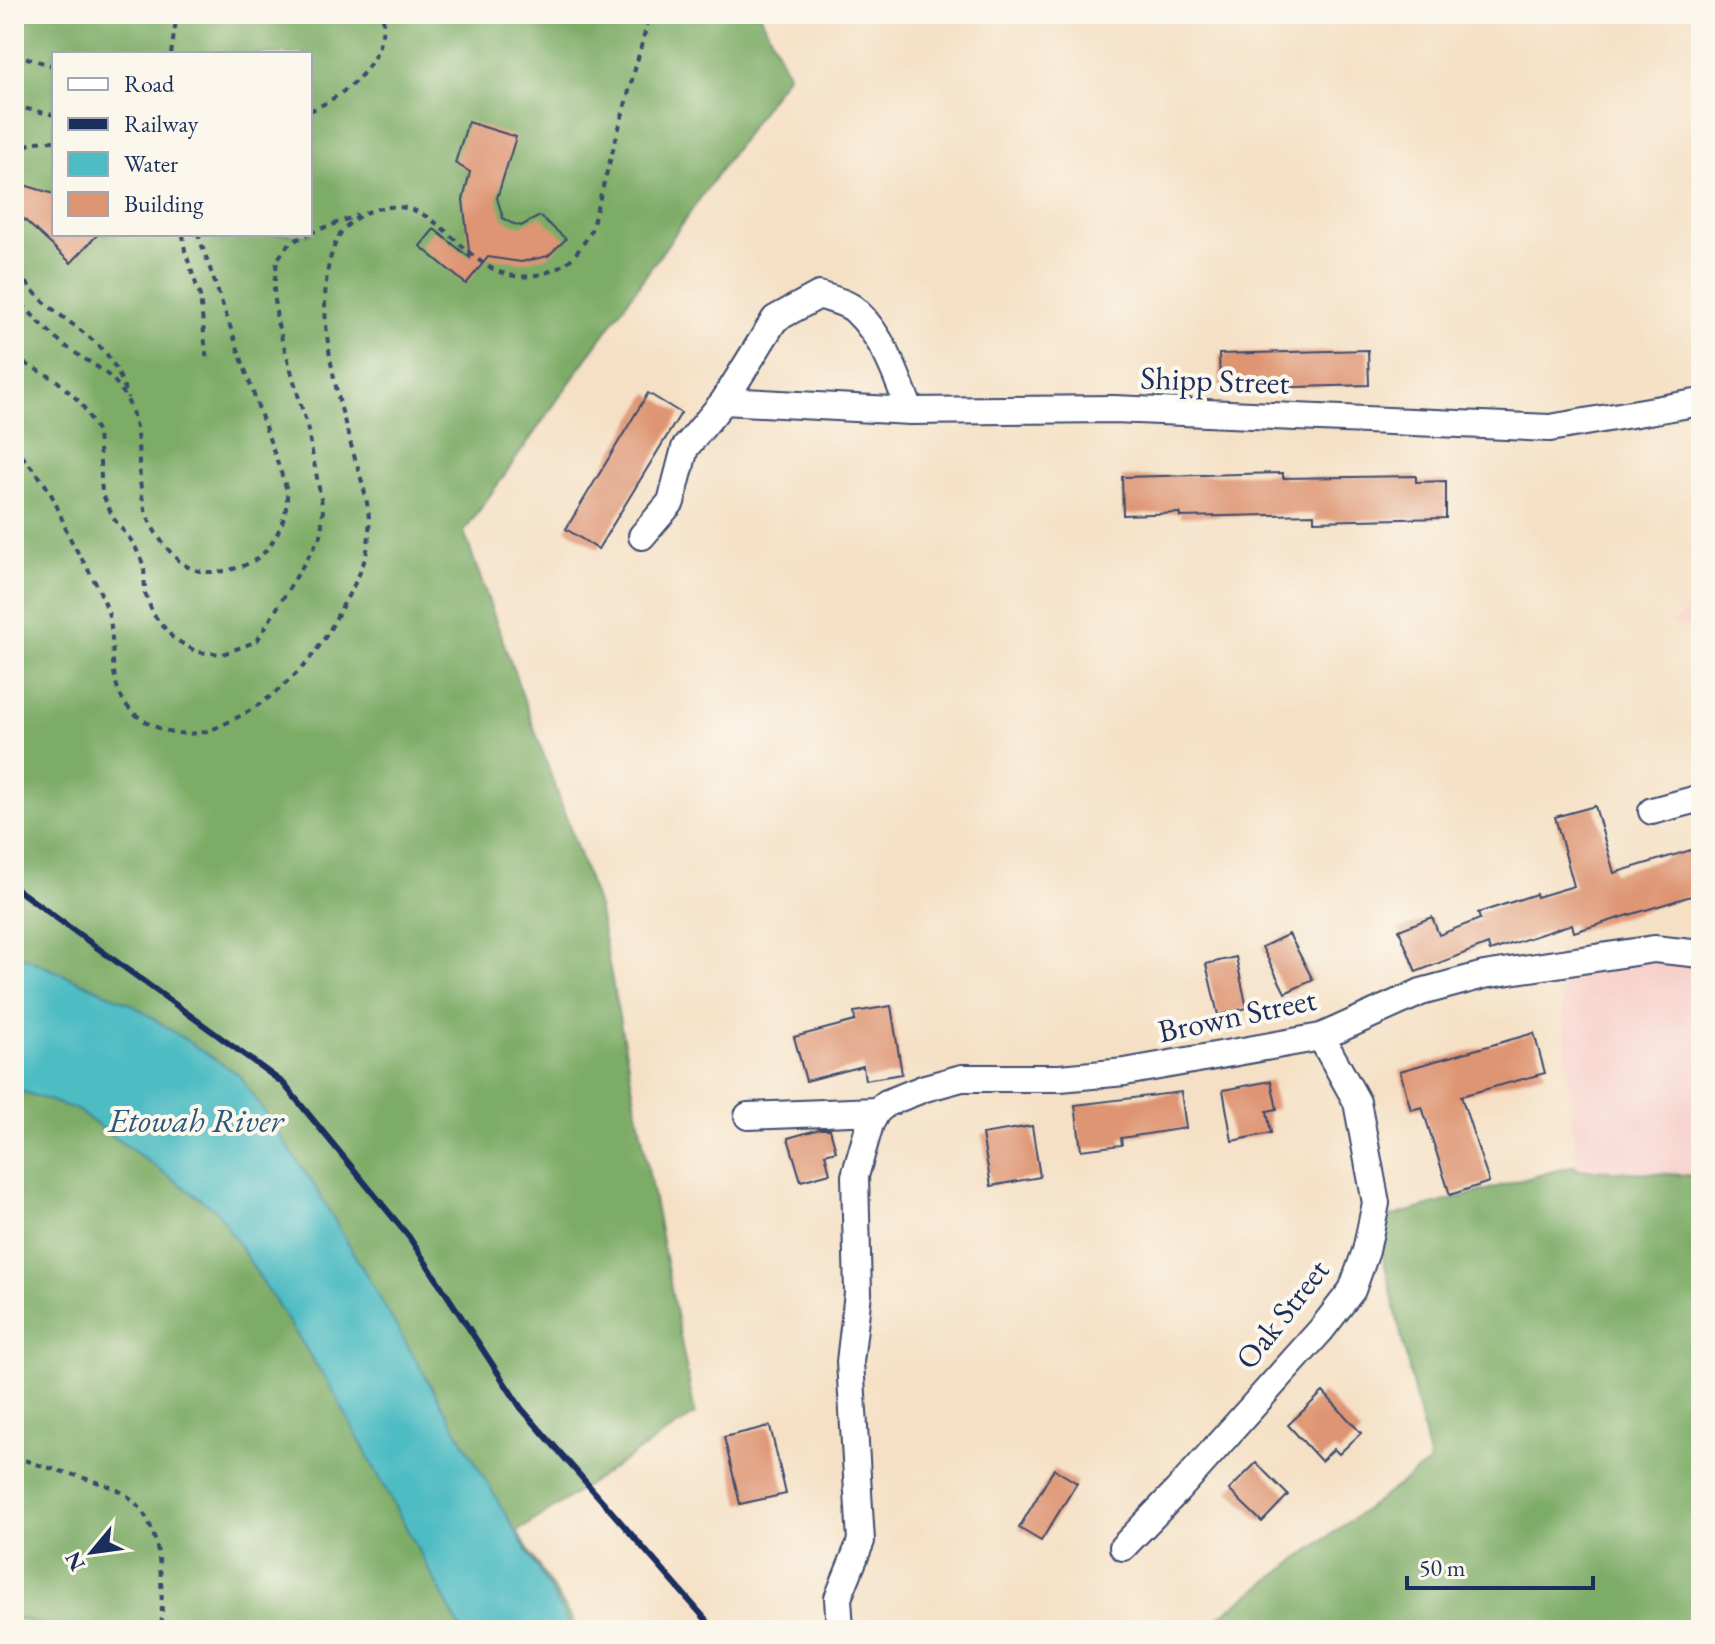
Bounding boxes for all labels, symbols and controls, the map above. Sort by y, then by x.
legend [52,52,312,236]
text: Road [124,68,175,99]
text: Railway [124,108,199,139]
text: Water [124,148,178,179]
text: Building [124,188,204,219]
street label: Shipp Street [1140,356,1290,404]
street label: Brown Street [1154,978,1320,1052]
water label: Etowah River [107,1098,286,1142]
street label: Oak Street [1226,1250,1338,1378]
north arrow [52,1512,132,1592]
scale bar [1407,1540,1593,1590]
text: N [58,1546,92,1576]
text: 50 m [1419,1552,1466,1583]

